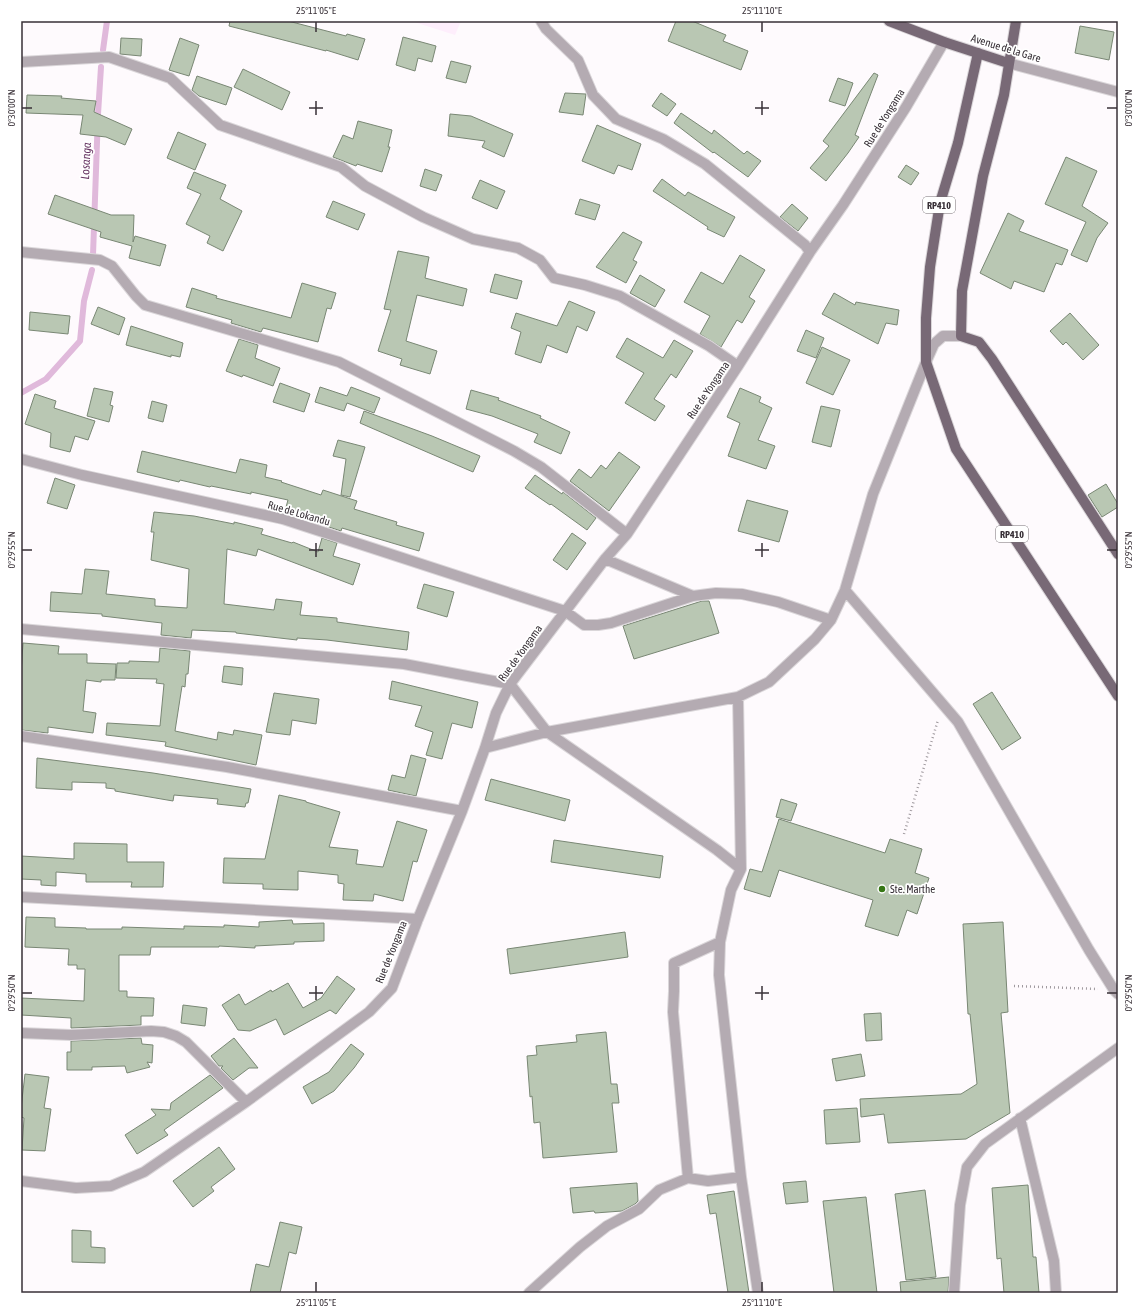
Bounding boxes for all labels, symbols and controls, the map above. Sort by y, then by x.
text: 25°11'05"E [296,5,337,16]
text: 25°11'10"E [742,5,783,16]
street label: Avenue de la Gare [970,32,1042,64]
street label: Rue de Yongama [861,87,907,149]
text: 0°30'00"N [6,89,17,127]
text: 0°30'00"N [1123,89,1134,127]
water label: Losanga [78,142,94,180]
road number: RP410 [923,197,955,213]
street label: Rue de Yongama [684,359,732,421]
street label: Rue de Lokandu [266,498,332,528]
road number: RP410 [996,526,1028,542]
text: 0°29'55"N [6,531,17,569]
text: 0°29'55"N [1123,531,1134,569]
street label: Rue de Yongama [496,623,544,683]
place label: Ste. Marthe [890,883,935,895]
marker: Ste. Marthe [877,884,887,894]
street label: Rue de Yongama [373,919,409,985]
text: 0°29'50"N [6,974,17,1012]
text: 0°29'50"N [1123,974,1134,1012]
text: 25°11'05"E [296,1297,337,1308]
text: 25°11'10"E [742,1297,783,1308]

